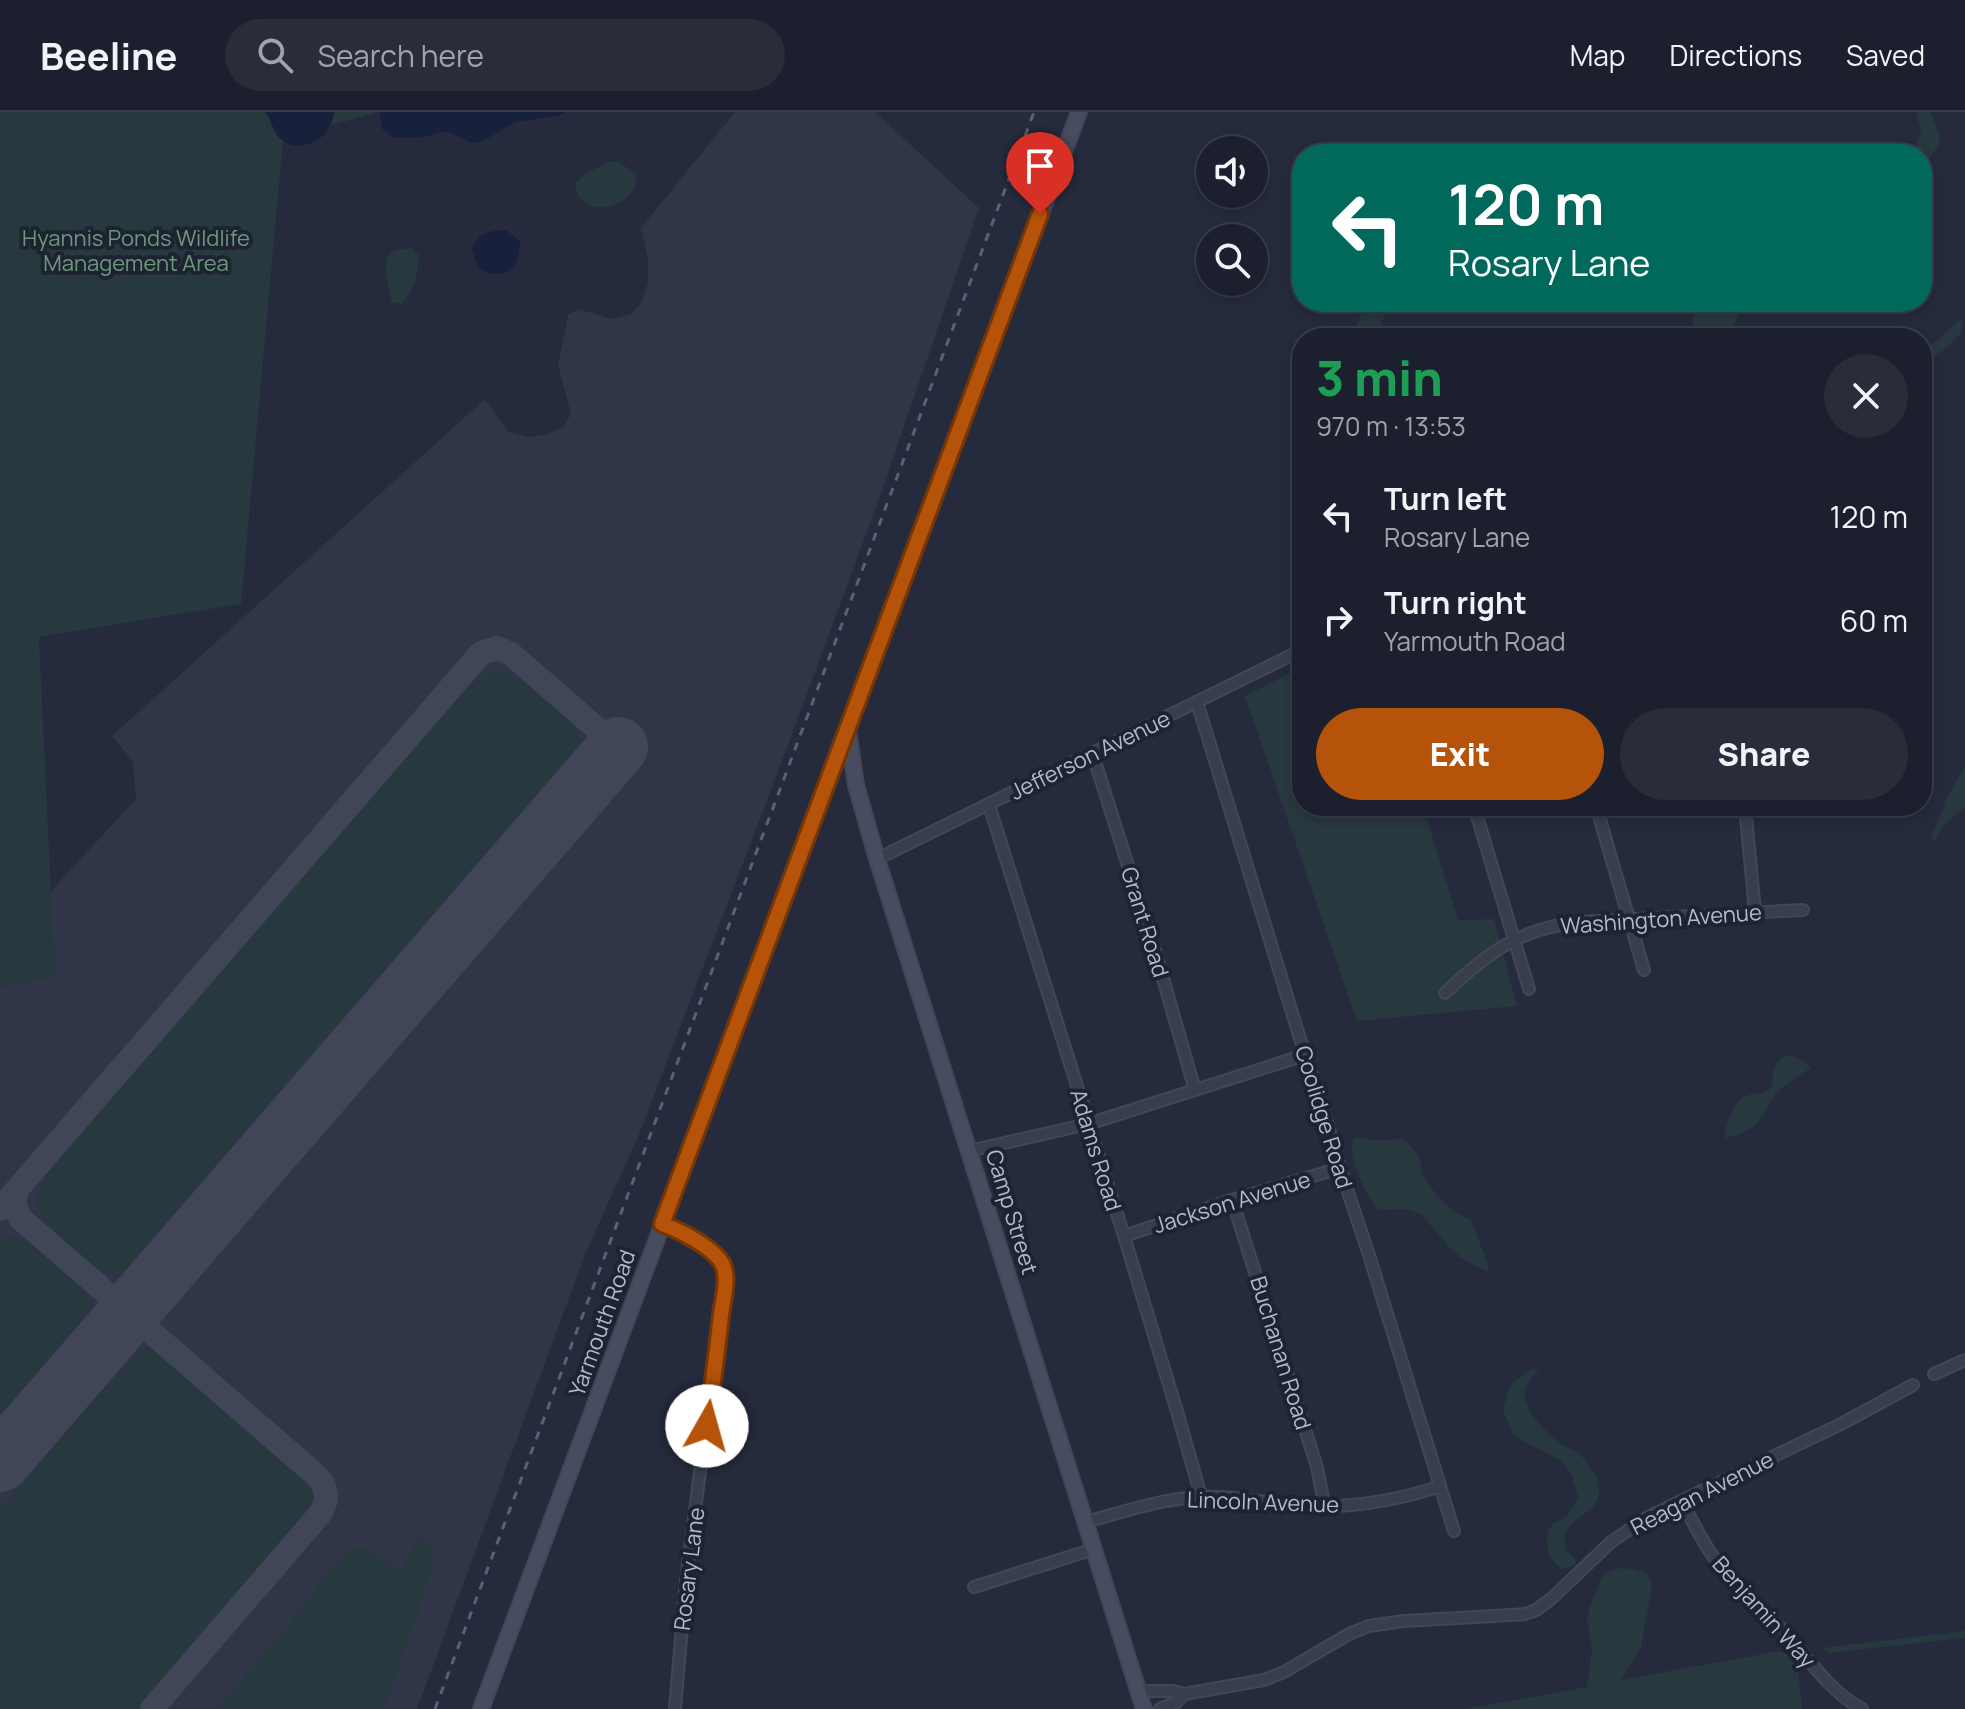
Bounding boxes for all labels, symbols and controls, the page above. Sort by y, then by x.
search box [225,19,785,91]
text: Beeline [40,29,177,81]
icon: search [253,33,297,77]
text: Search here [317,35,484,76]
text: Map [1570,36,1625,74]
text: Directions [1669,36,1802,74]
text: Saved [1846,36,1925,74]
pin [1006,132,1074,214]
map controls [1196,136,1268,296]
button: sound [1196,136,1268,208]
icon: arrive [1018,144,1062,188]
text: 120 m [1448,165,1604,242]
icon: left [1316,176,1420,280]
park label: Hyannis Ponds Wildlife Management Area [22,223,250,278]
button: search [1196,224,1268,296]
text: Rosary Lane [1448,238,1650,287]
text: 3 min [1316,345,1443,410]
button: close [1824,354,1908,438]
text: 970 m · 13:53 [1316,408,1466,444]
text: Turn left [1384,478,1507,519]
icon: left [1316,494,1360,538]
text: 120 m [1829,496,1908,537]
text: Rosary Lane [1384,519,1530,555]
text: Turn right [1384,582,1527,623]
icon: right [1316,598,1360,642]
text: 60 m [1840,600,1908,641]
text: Yarmouth Road [1384,623,1566,659]
street label: Jefferson Avenue [1005,703,1175,807]
button: Exit [1316,708,1604,800]
button: Share [1620,708,1908,800]
street label: Grant Road [1114,863,1176,981]
street label: Washington Avenue [1559,897,1763,941]
street label: Coolidge Road [1288,1042,1360,1192]
street label: Adams Road [1063,1085,1129,1215]
street label: Camp Street [979,1146,1045,1278]
street label: Jackson Avenue [1150,1164,1314,1240]
street label: Yarmouth Road [562,1246,642,1400]
street label: Buchanan Road [1243,1273,1319,1433]
position arrow [665,1384,749,1468]
street label: Reagan Avenue [1625,1444,1779,1542]
street label: Lincoln Avenue [1186,1484,1340,1520]
street label: Rosary Lane [667,1506,711,1632]
street label: Benjamin Way [1706,1550,1823,1675]

